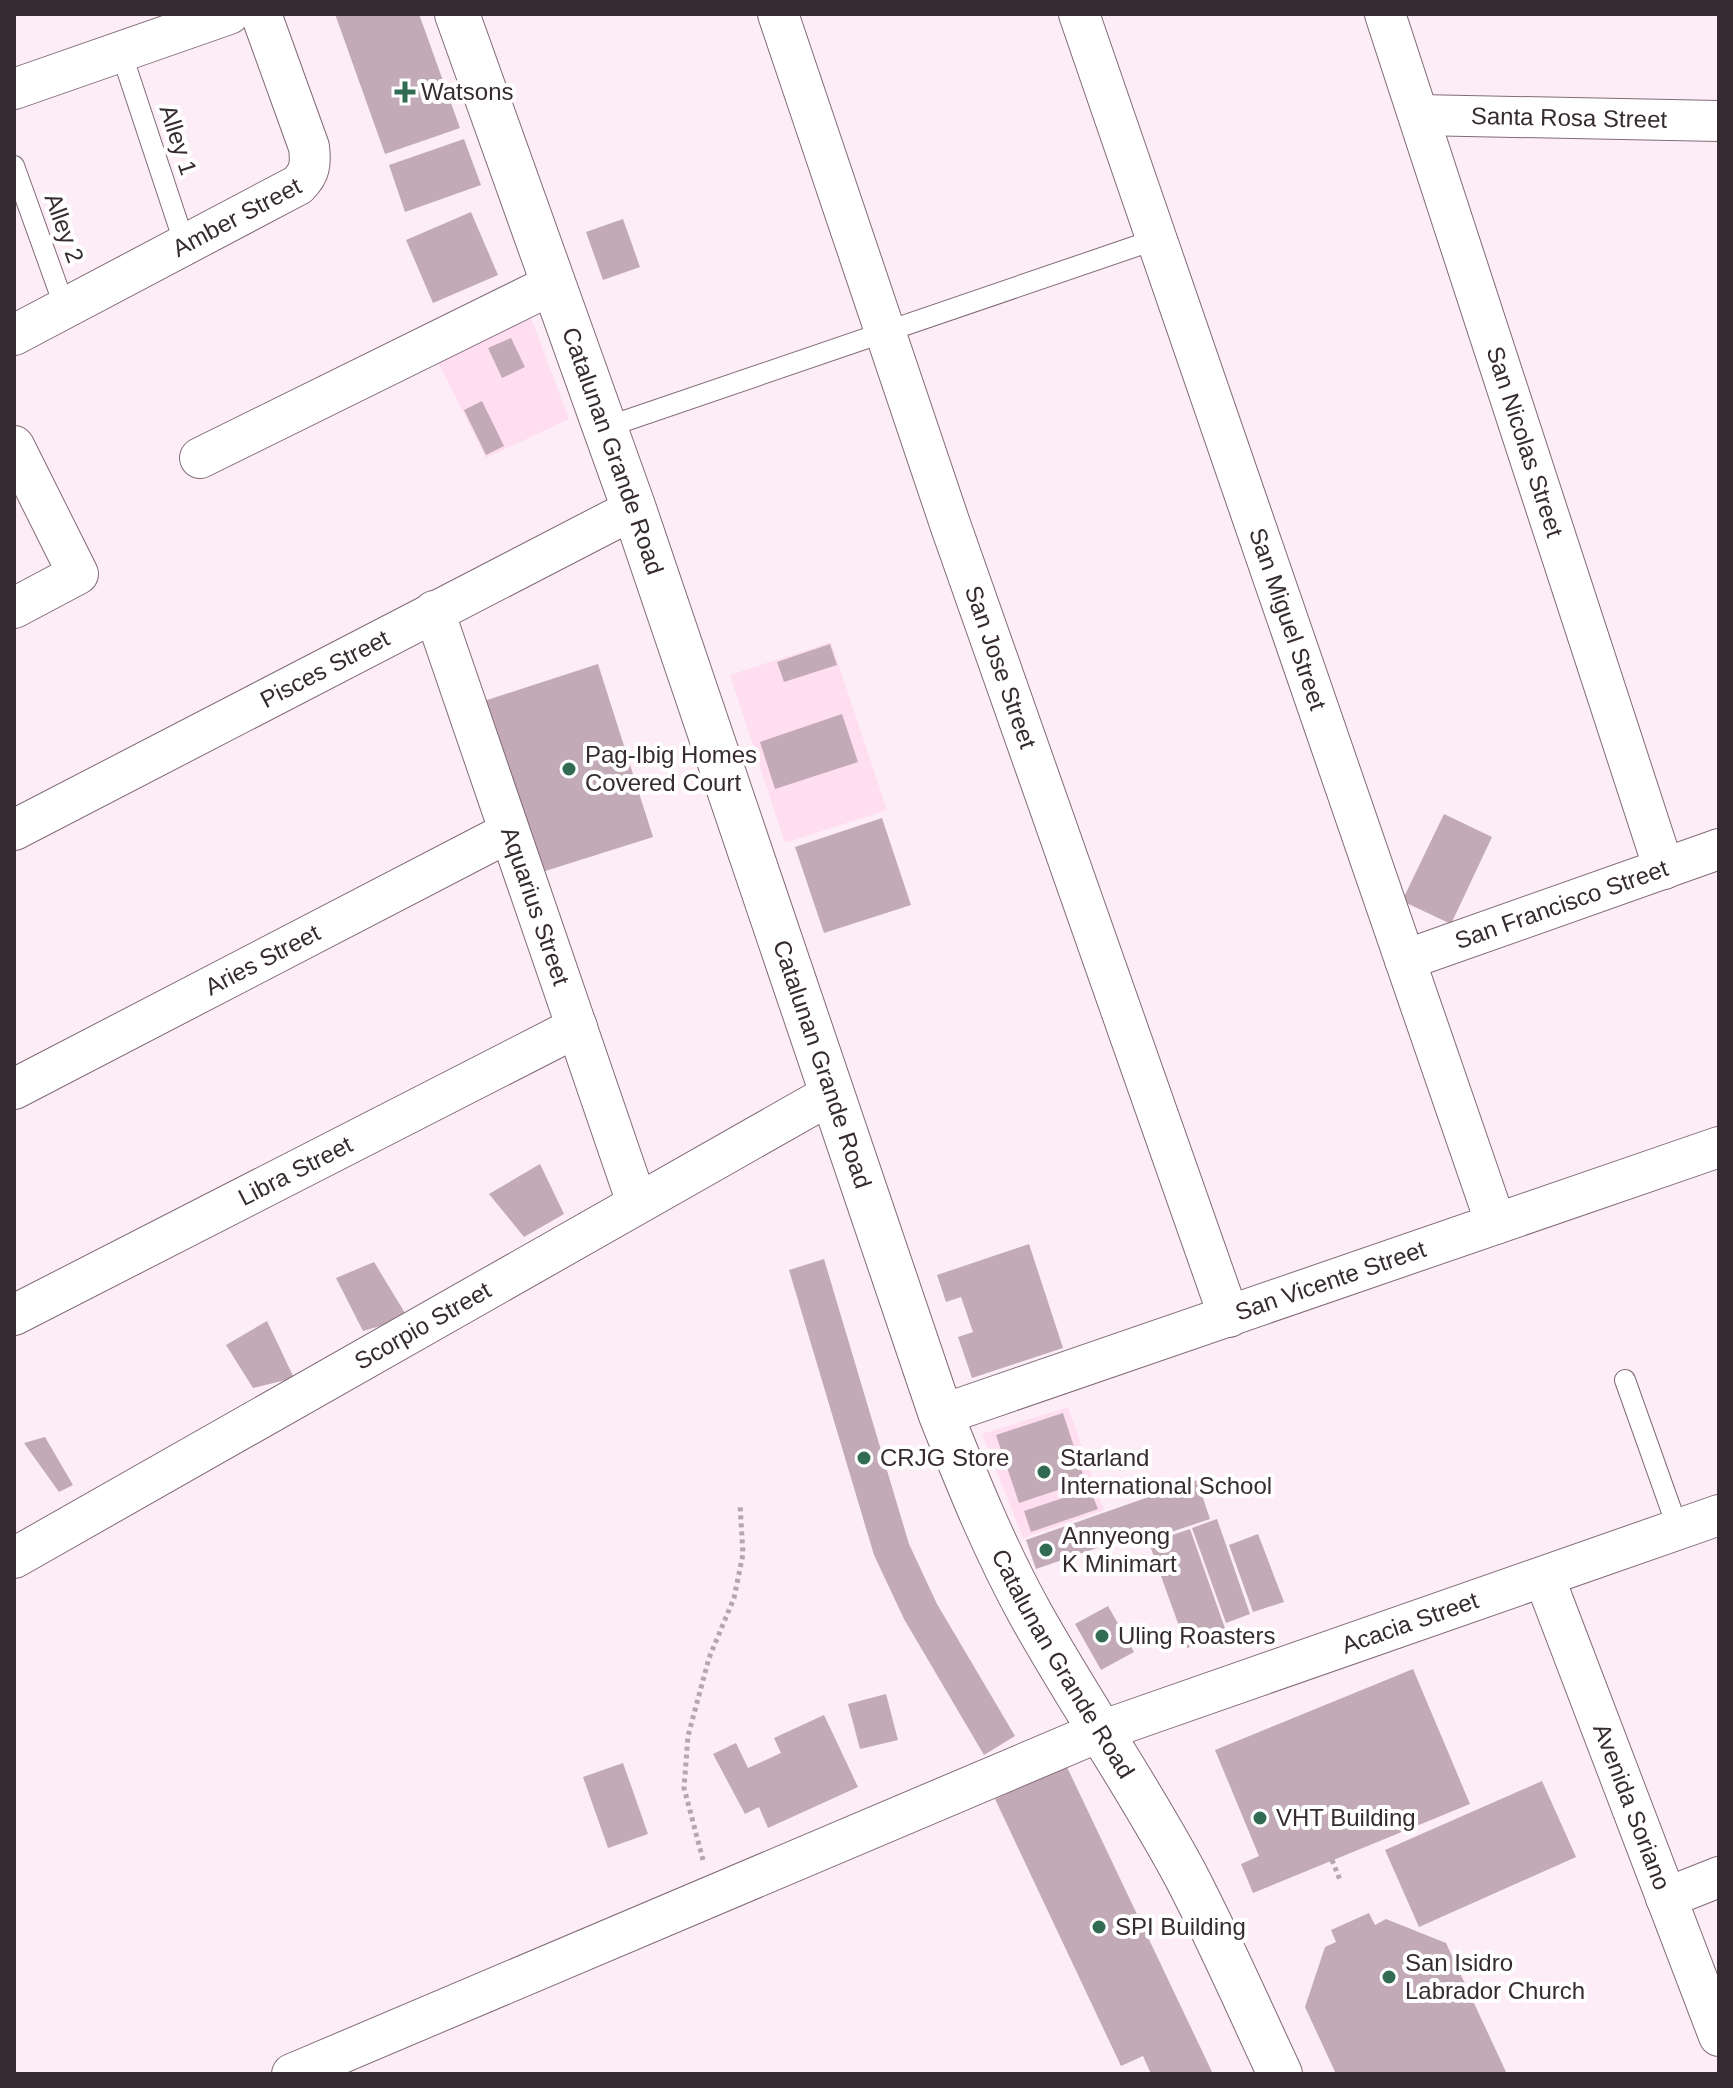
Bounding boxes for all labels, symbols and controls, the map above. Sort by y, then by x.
place label: Watsons [421,78,513,105]
marker: Watsons [396,83,414,101]
street label: Alley 1 [155,101,202,178]
street label: Santa Rosa Street [1471,102,1668,133]
street label: Amber Street [168,172,306,262]
street label: Alley 2 [39,189,89,266]
street label: Catalunan Grande Road [557,324,669,578]
street label: San Nicolas Street [1481,343,1569,541]
street label: San Miguel Street [1244,524,1332,714]
street label: San Jose Street [960,582,1042,752]
street label: Pisces Street [256,624,394,713]
place label: Pag-Ibig Homes Covered Court [585,741,757,796]
marker: Pag-Ibig Homes Covered Court [560,760,578,778]
street label: Aquarius Street [496,823,575,989]
street label: San Francisco Street [1451,854,1672,954]
street label: Aries Street [200,918,324,1000]
street label: Catalunan Grande Road [768,936,877,1192]
street label: Libra Street [234,1130,357,1211]
street label: San Vicente Street [1232,1235,1430,1326]
street label: Scorpio Street [350,1276,496,1375]
place label: CRJG Store [880,1444,1009,1471]
place label: Starland International School [1060,1444,1272,1499]
marker: CRJG Store [855,1449,873,1467]
marker: Starland International School [1035,1463,1053,1481]
place label: Annyeong K Minimart [1062,1522,1177,1577]
marker: Annyeong K Minimart [1037,1541,1055,1559]
street label: Catalunan Grande Road [987,1545,1140,1783]
street label: Acacia Street [1338,1586,1482,1659]
place label: Uling Roasters [1118,1622,1275,1649]
marker: Uling Roasters [1093,1627,1111,1645]
street label: Avenida Soriano [1588,1720,1676,1894]
place label: VHT Building [1276,1804,1416,1831]
marker: VHT Building [1251,1809,1269,1827]
place label: SPI Building [1115,1913,1246,1940]
marker: SPI Building [1090,1918,1108,1936]
place label: San Isidro Labrador Church [1405,1949,1585,2004]
marker: San Isidro Labrador Church [1380,1968,1398,1986]

